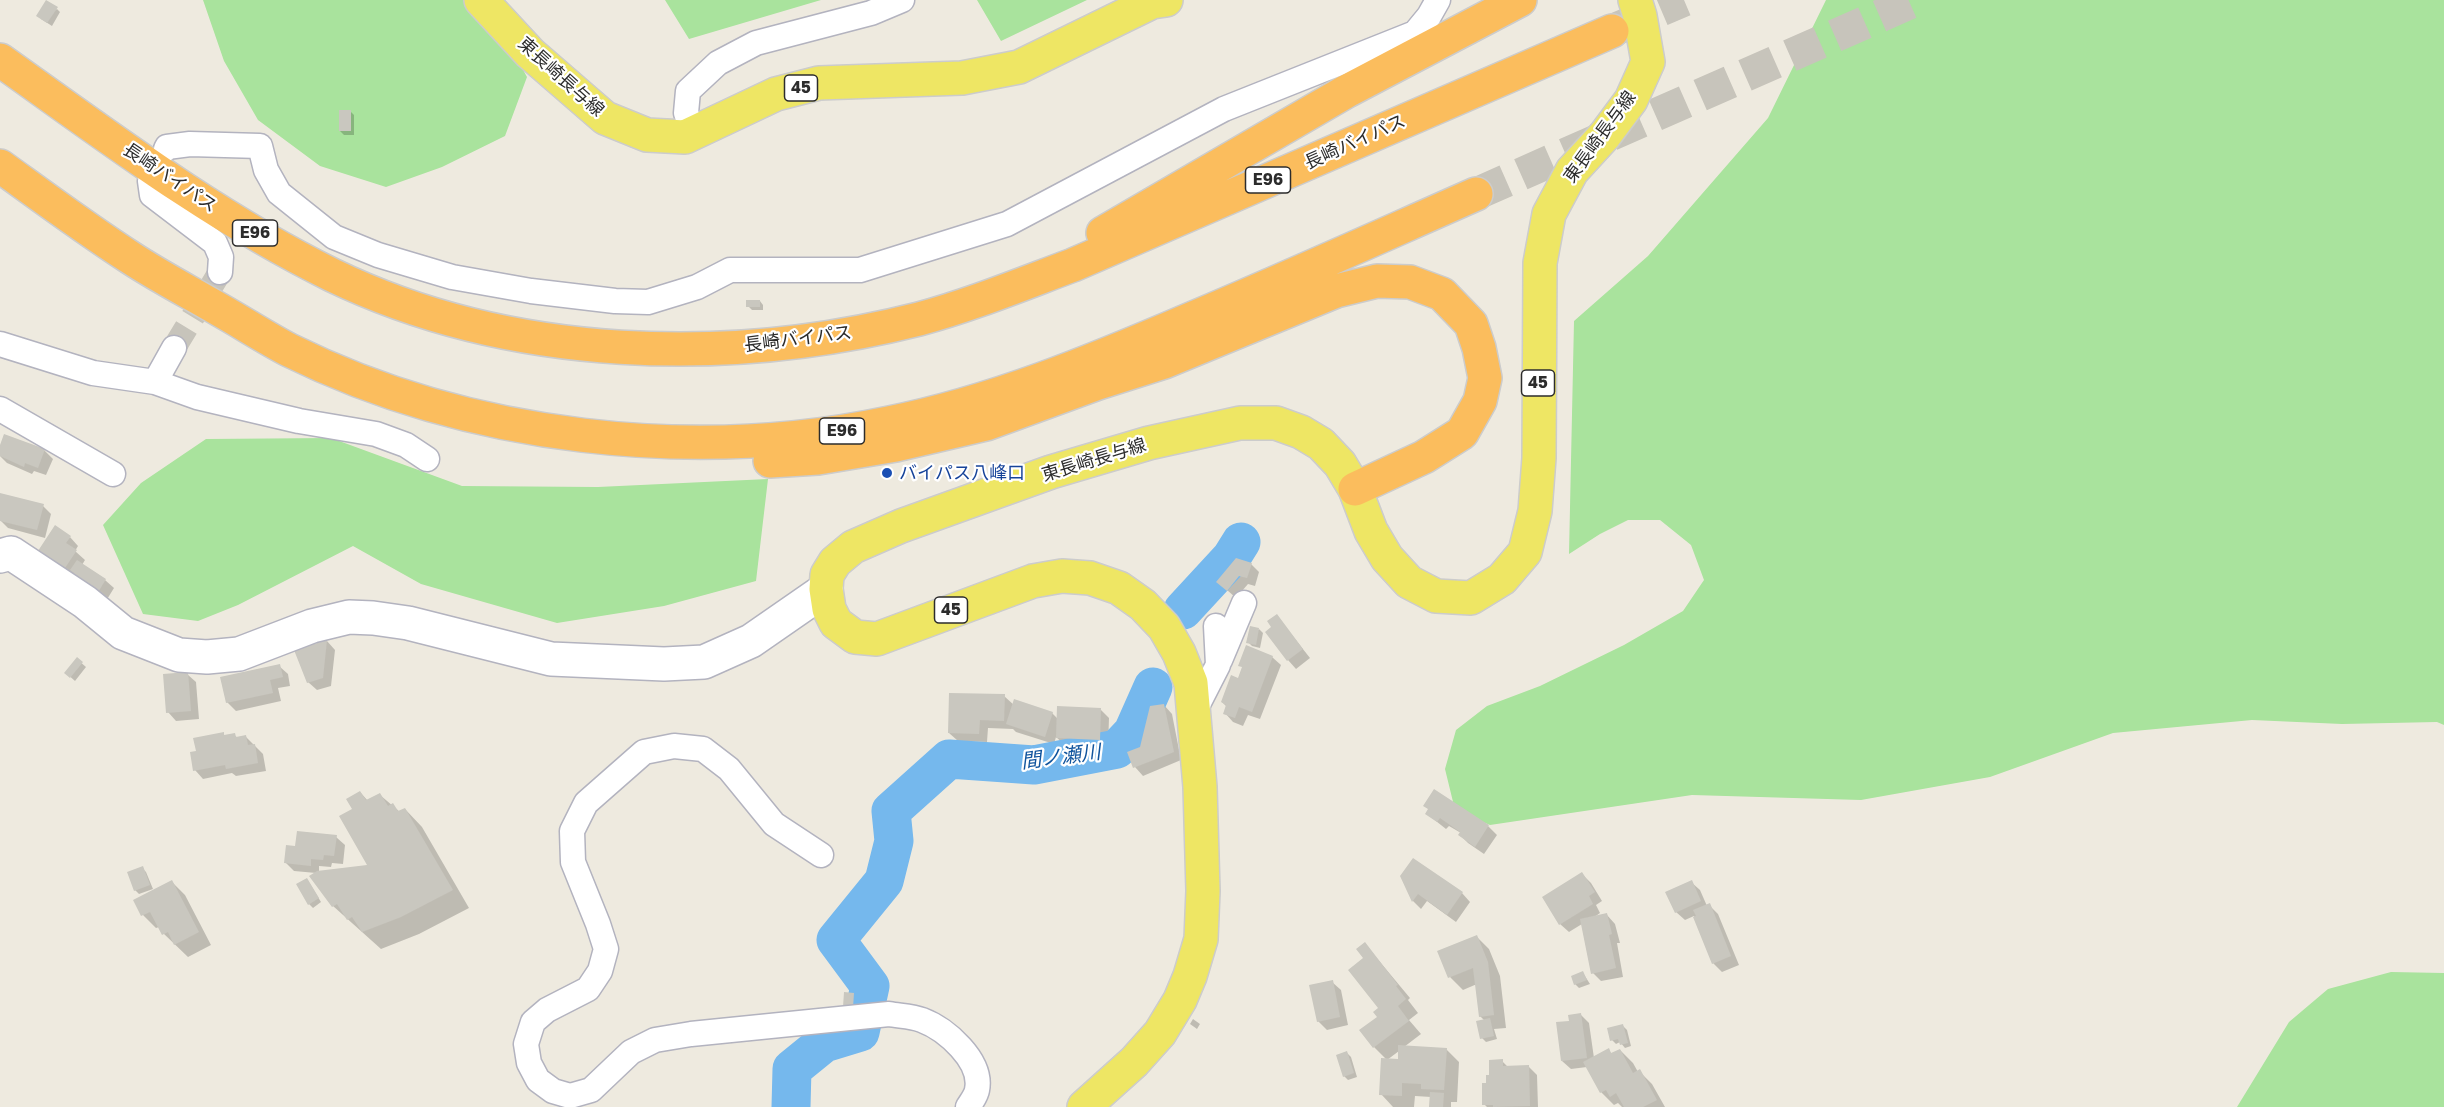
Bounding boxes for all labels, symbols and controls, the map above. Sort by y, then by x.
street label: 東長崎長与線 [514,33,608,121]
road number: 45 [784,75,818,101]
street label: 東長崎長与線 [1560,87,1640,187]
street label: 長崎バイパス [1301,110,1409,174]
street label: 長崎バイパス [119,139,221,217]
road number: E96 [1246,167,1290,193]
road number: E96 [232,220,278,246]
street label: 長崎バイパス [743,322,853,356]
road number: 45 [1522,370,1554,396]
road number: E96 [820,418,864,444]
street label: 東長崎長与線 [1039,434,1149,486]
place label: バイパス八峰口 [899,462,1025,484]
marker: バイパス八峰口 [880,466,894,480]
road number: 45 [934,597,968,623]
water label: 間ノ瀬川 [1020,740,1102,774]

